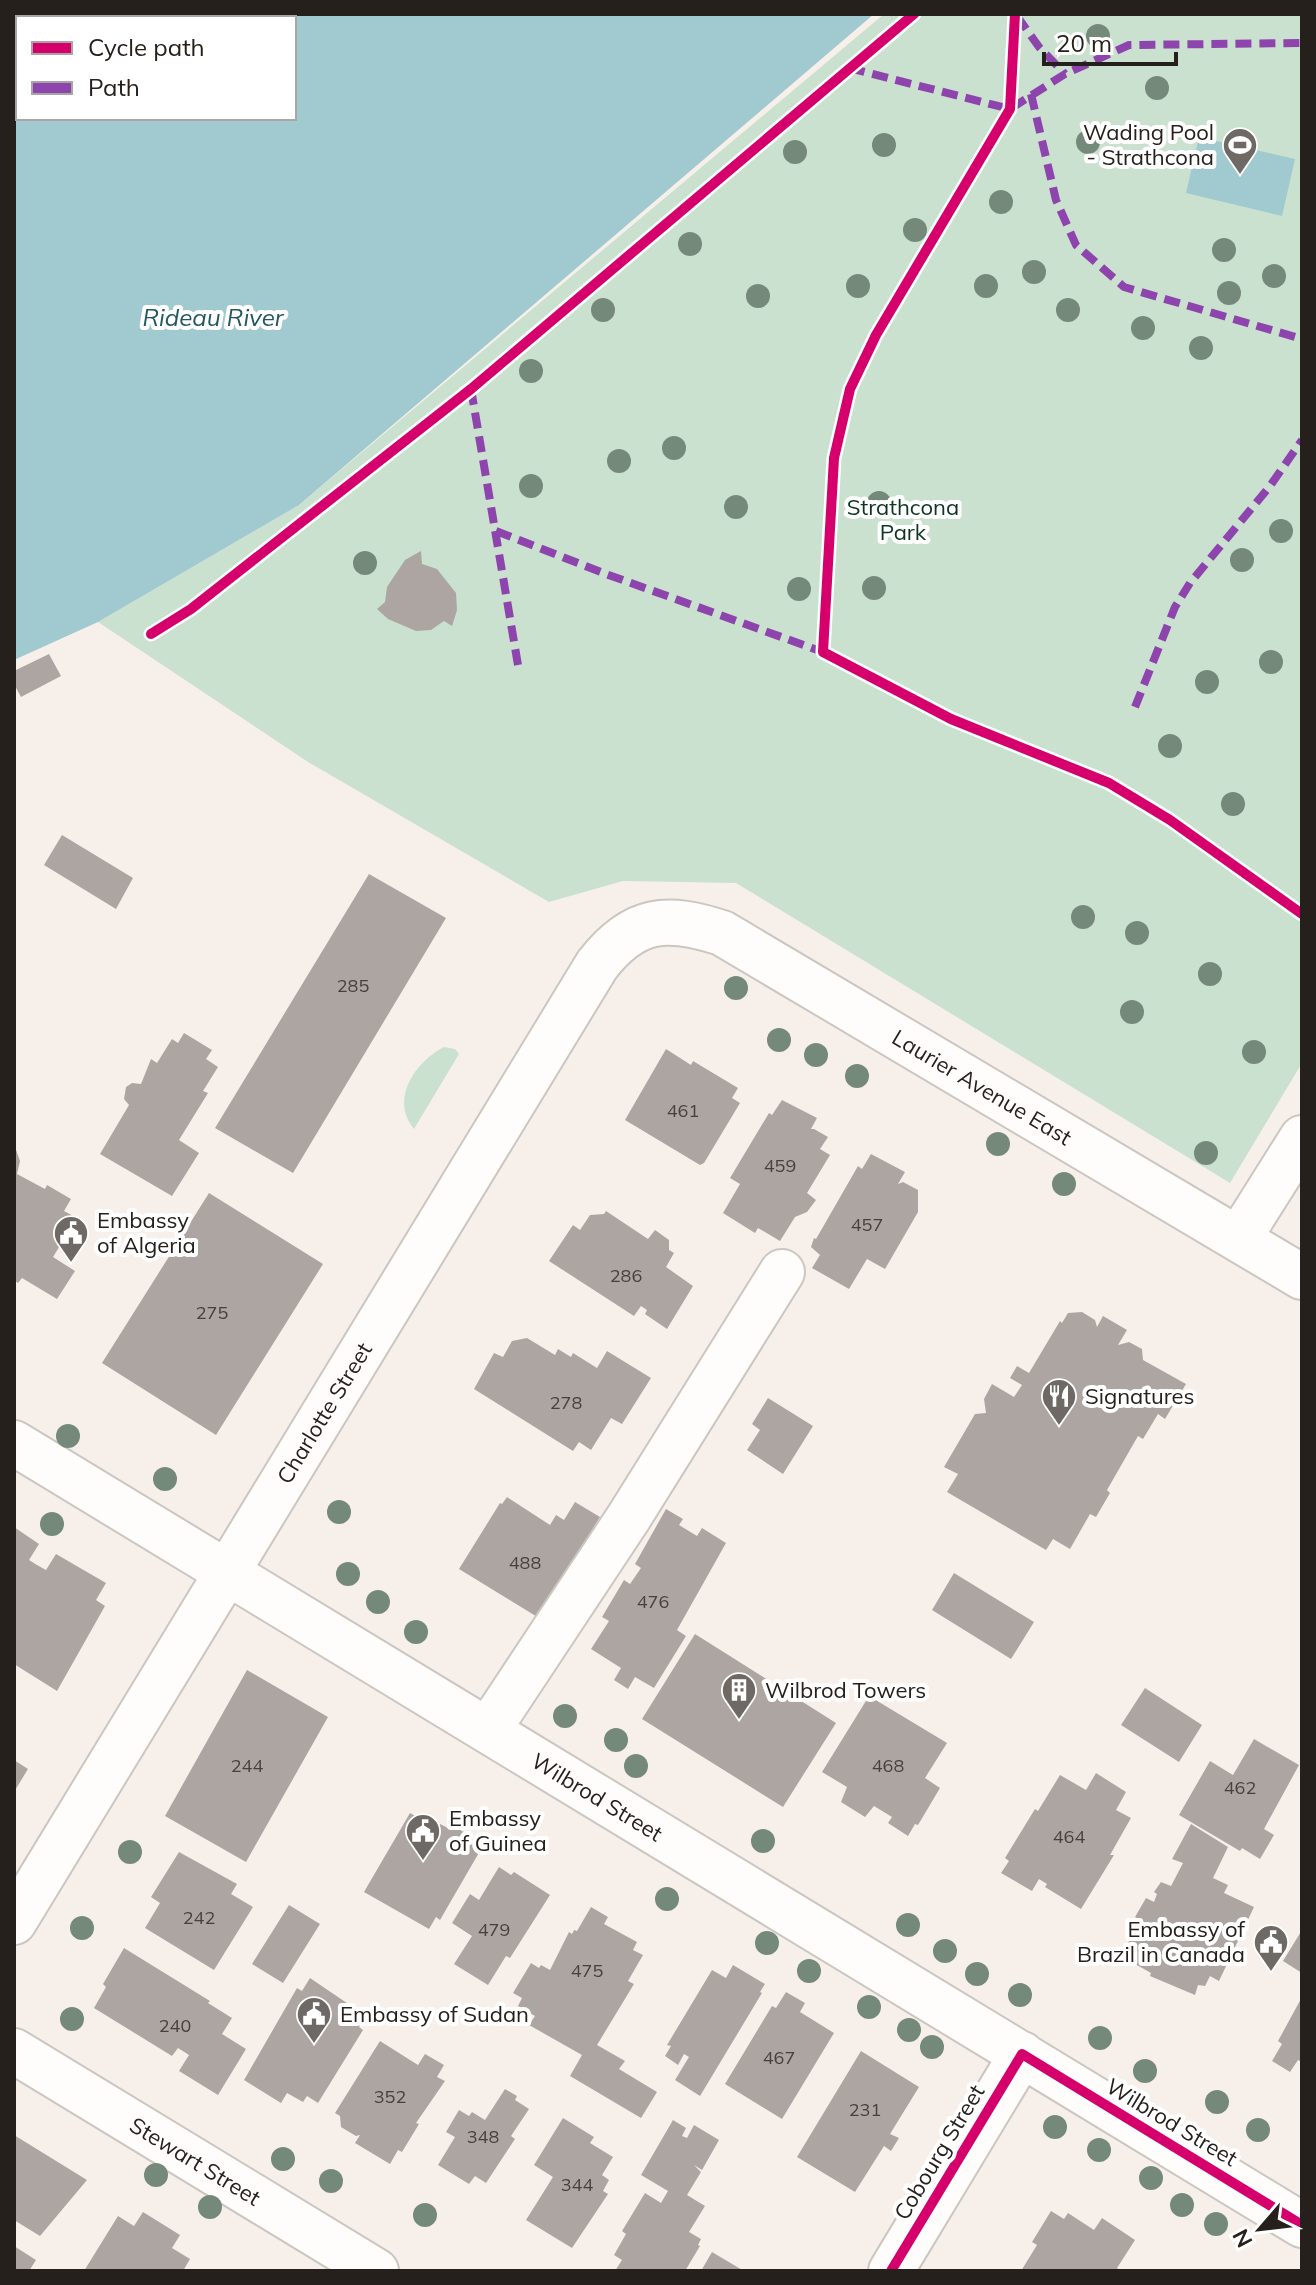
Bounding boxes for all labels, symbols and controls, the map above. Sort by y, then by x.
legend [16,16,296,120]
scale bar [1044,16,1176,66]
text: 20 m [1056,28,1112,58]
text: Cycle path [88,32,205,62]
text: Path [88,72,140,102]
place label: Wading Pool - Strathcona [1083,118,1214,171]
sports icon: Wading Pool - Strathcona [1221,126,1259,176]
water label: Rideau River [143,302,285,332]
park label: Strathcona Park [847,493,959,546]
house number: 285 [337,974,369,997]
street label: Laurier Avenue East [887,1023,1077,1151]
house number: 461 [667,1099,699,1122]
house number: 459 [764,1154,796,1177]
place label: Embassy of Algeria [97,1206,196,1259]
house number: 457 [851,1213,883,1236]
public building icon: Embassy of Algeria [52,1214,90,1264]
house number: 286 [610,1264,642,1287]
house number: 275 [196,1301,228,1324]
street label: Charlotte Street [270,1337,378,1489]
restaurant icon: Signatures [1040,1377,1078,1427]
place label: Signatures [1085,1382,1194,1410]
house number: 278 [550,1391,582,1414]
house number: 488 [509,1551,541,1574]
house number: 476 [637,1590,669,1613]
building icon: Wilbrod Towers [720,1671,758,1721]
place label: Wilbrod Towers [765,1676,926,1704]
street label: Wilbrod Street [526,1746,668,1848]
house number: 244 [231,1754,263,1777]
house number: 468 [872,1754,904,1777]
house number: 462 [1224,1776,1256,1799]
place label: Embassy of Guinea [449,1804,547,1857]
public building icon: Embassy of Guinea [404,1812,442,1862]
house number: 464 [1053,1825,1085,1848]
house number: 242 [183,1906,215,1929]
place label: Embassy of Brazil in Canada [1077,1915,1246,1968]
house number: 479 [478,1918,510,1941]
public building icon: Embassy of Brazil in Canada [1252,1923,1290,1973]
house number: 475 [571,1959,603,1982]
public building icon: Embassy of Sudan [295,1995,333,2045]
place label: Embassy of Sudan [340,2000,529,2028]
house number: 240 [159,2014,191,2037]
house number: 467 [763,2046,795,2069]
street label: Wilbrod Street [1101,2072,1243,2172]
street label: Cobourg Street [888,2079,991,2225]
house number: 352 [374,2085,406,2108]
house number: 231 [849,2098,881,2121]
street label: Stewart Street [125,2111,266,2212]
house number: 348 [467,2125,499,2148]
house number: 344 [561,2173,593,2196]
north arrow [1220,2189,1300,2269]
text: N [1226,2224,1259,2252]

